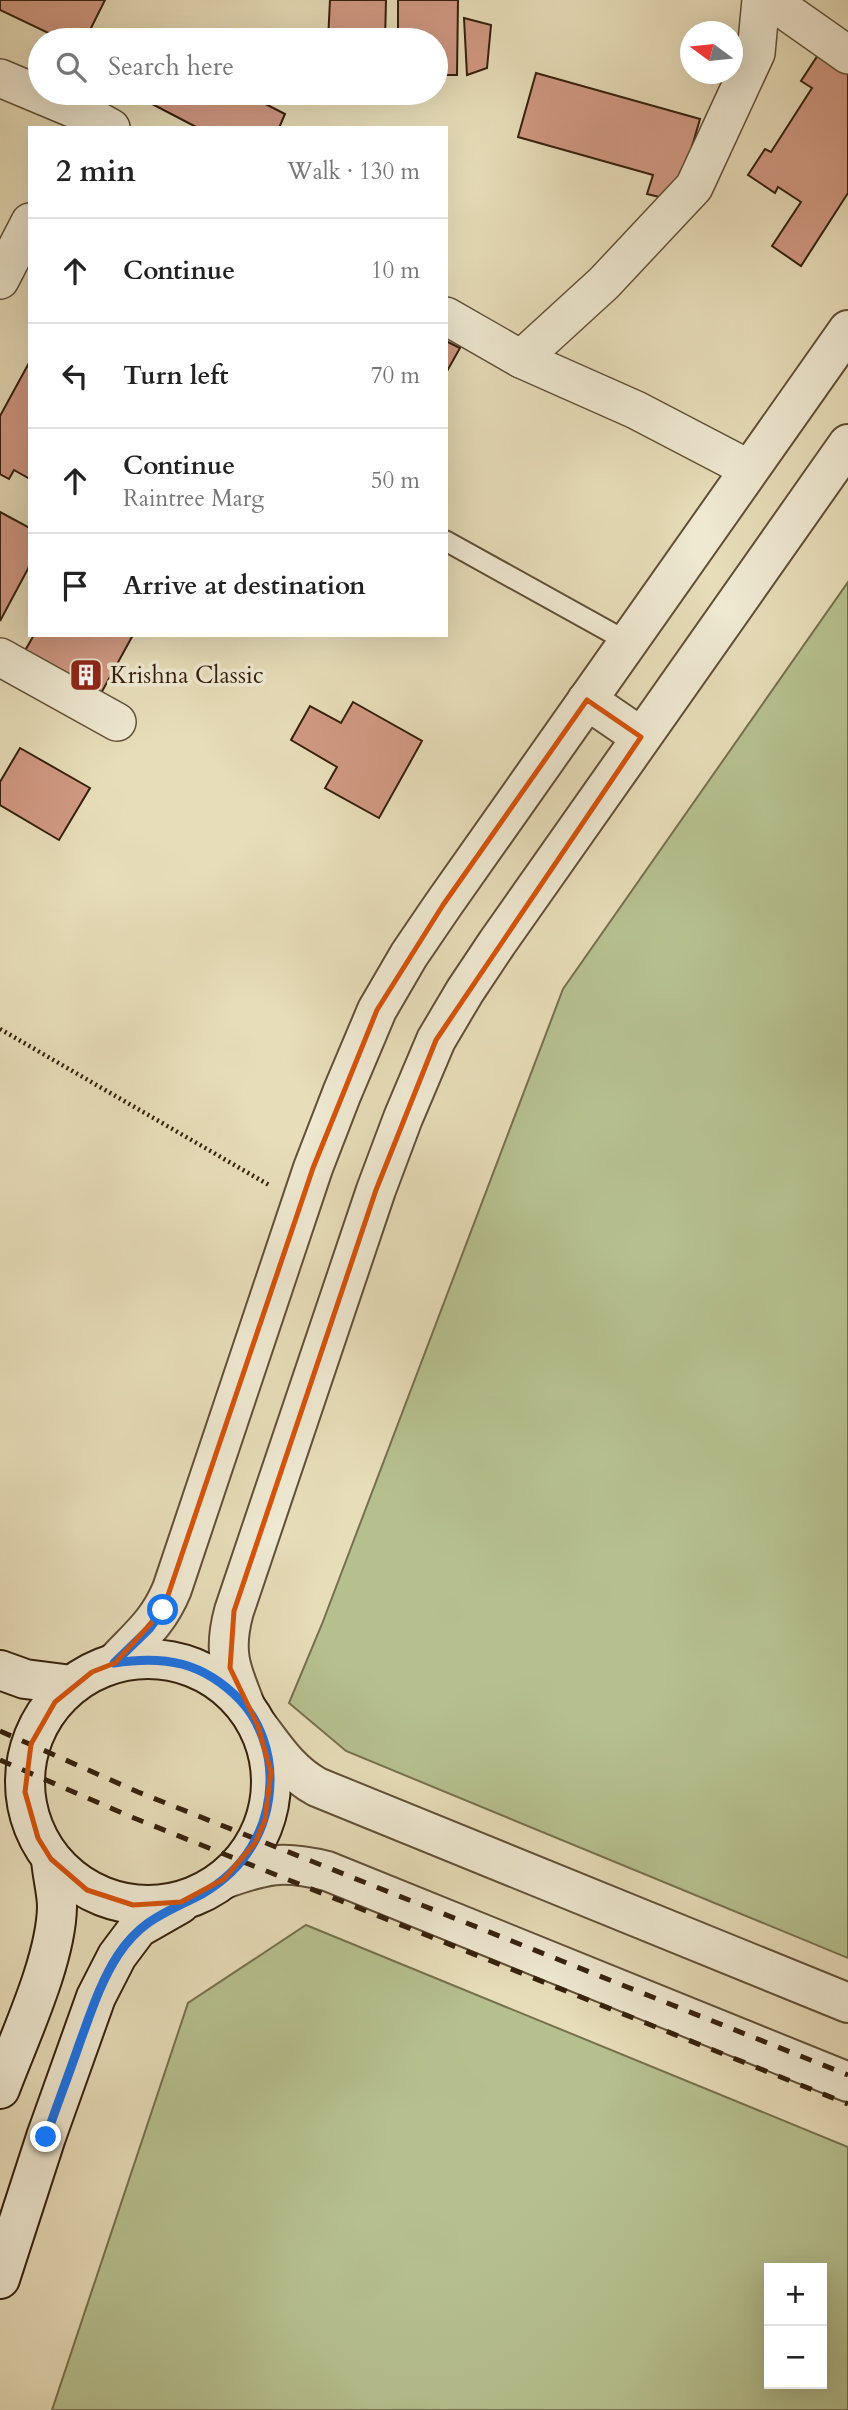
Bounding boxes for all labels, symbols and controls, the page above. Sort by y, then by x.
north arrow [680,21,743,84]
search box [28,28,448,105]
icon: search [52,48,90,86]
text: Search here [108,49,234,84]
text: 2 min [56,151,136,192]
text: Walk · 130 m [287,156,420,187]
icon: ahead [56,252,94,290]
text: Continue [123,253,235,288]
text: 10 m [371,255,420,286]
icon: left [56,357,94,395]
text: Turn left [123,358,228,393]
text: 70 m [371,360,420,391]
text: Continue [123,448,235,483]
icon: ahead [56,462,94,500]
text: 50 m [371,465,420,496]
text: Raintree Marg [123,483,264,514]
icon: arrive [56,567,94,605]
text: Arrive at destination [123,568,366,603]
building icon: Krishna Classic [67,656,105,694]
place label: Krishna Classic [110,659,264,692]
route start [147,1594,178,1625]
route end [30,2121,61,2152]
map controls [764,2263,827,2389]
button: + [764,2263,827,2326]
button: − [764,2326,827,2389]

